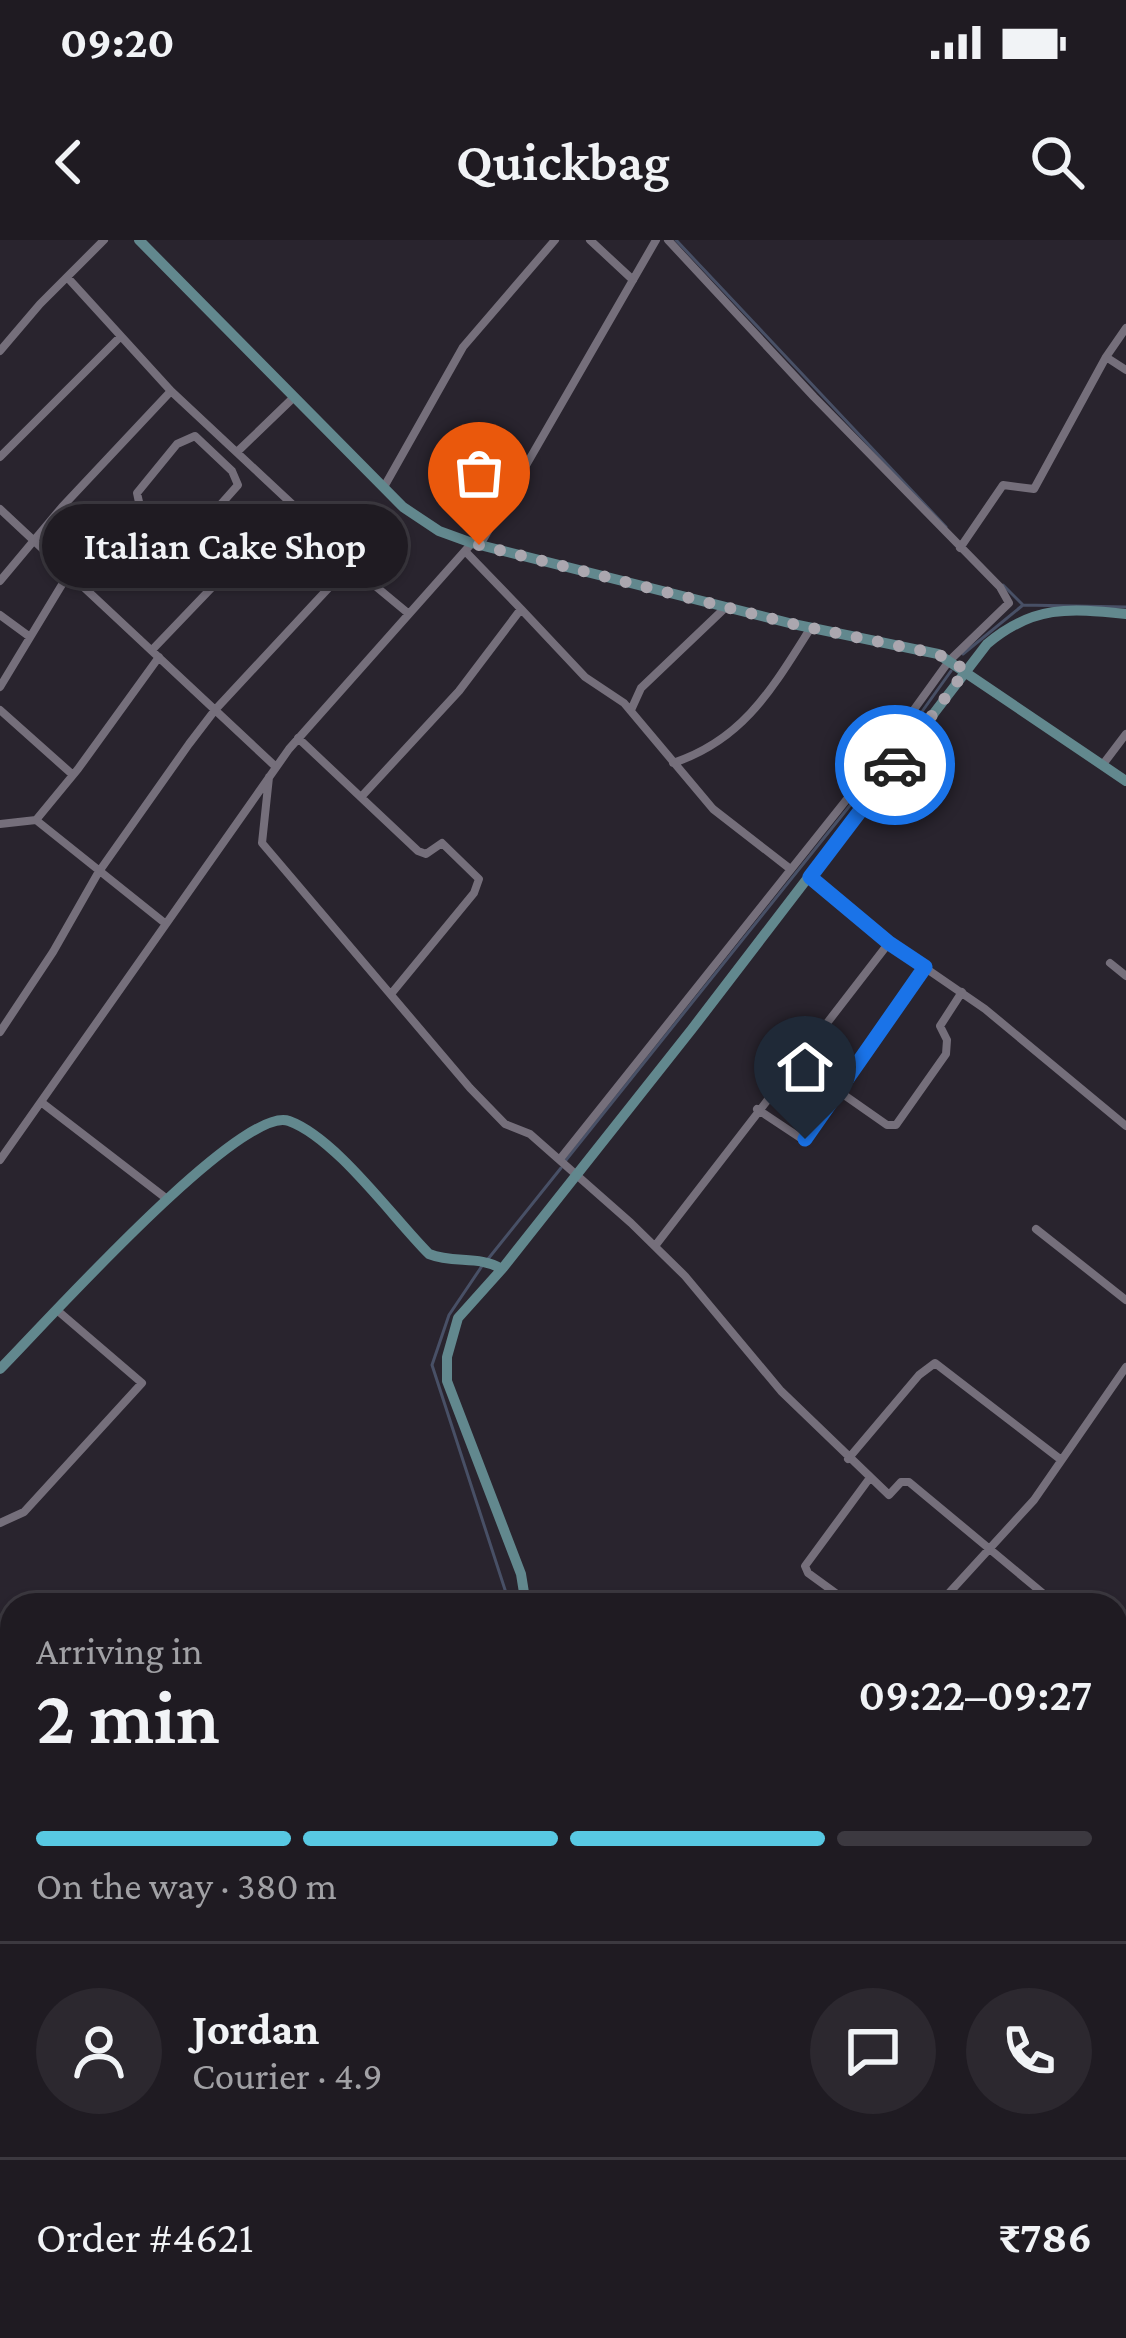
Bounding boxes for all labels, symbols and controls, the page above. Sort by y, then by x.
text: 09:20 [60,17,175,67]
icon: back [36,129,102,195]
icon: search [1024,129,1090,195]
text: Quickbag [456,132,670,192]
pin [428,422,530,545]
icon: bag [446,440,512,506]
callout: Italian Cake Shop [41,503,407,587]
text: Italian Cake Shop [84,524,366,567]
courier [835,705,955,825]
icon: car [862,732,928,798]
pin [754,1016,856,1139]
icon: home [772,1034,838,1100]
text: Arriving in [36,1629,203,1672]
text: 09:22–09:27 [859,1670,1092,1720]
text: 2 min [36,1673,220,1760]
text: On the way · 380 m [36,1864,337,1907]
button: person [36,1988,162,2114]
button: chat [810,1988,936,2114]
button: phone [966,1988,1092,2114]
text: Jordan [192,2004,319,2054]
text: Courier · 4.9 [192,2054,383,2097]
text: Order #4621 [36,2212,254,2262]
text: ₹786 [998,2212,1092,2262]

